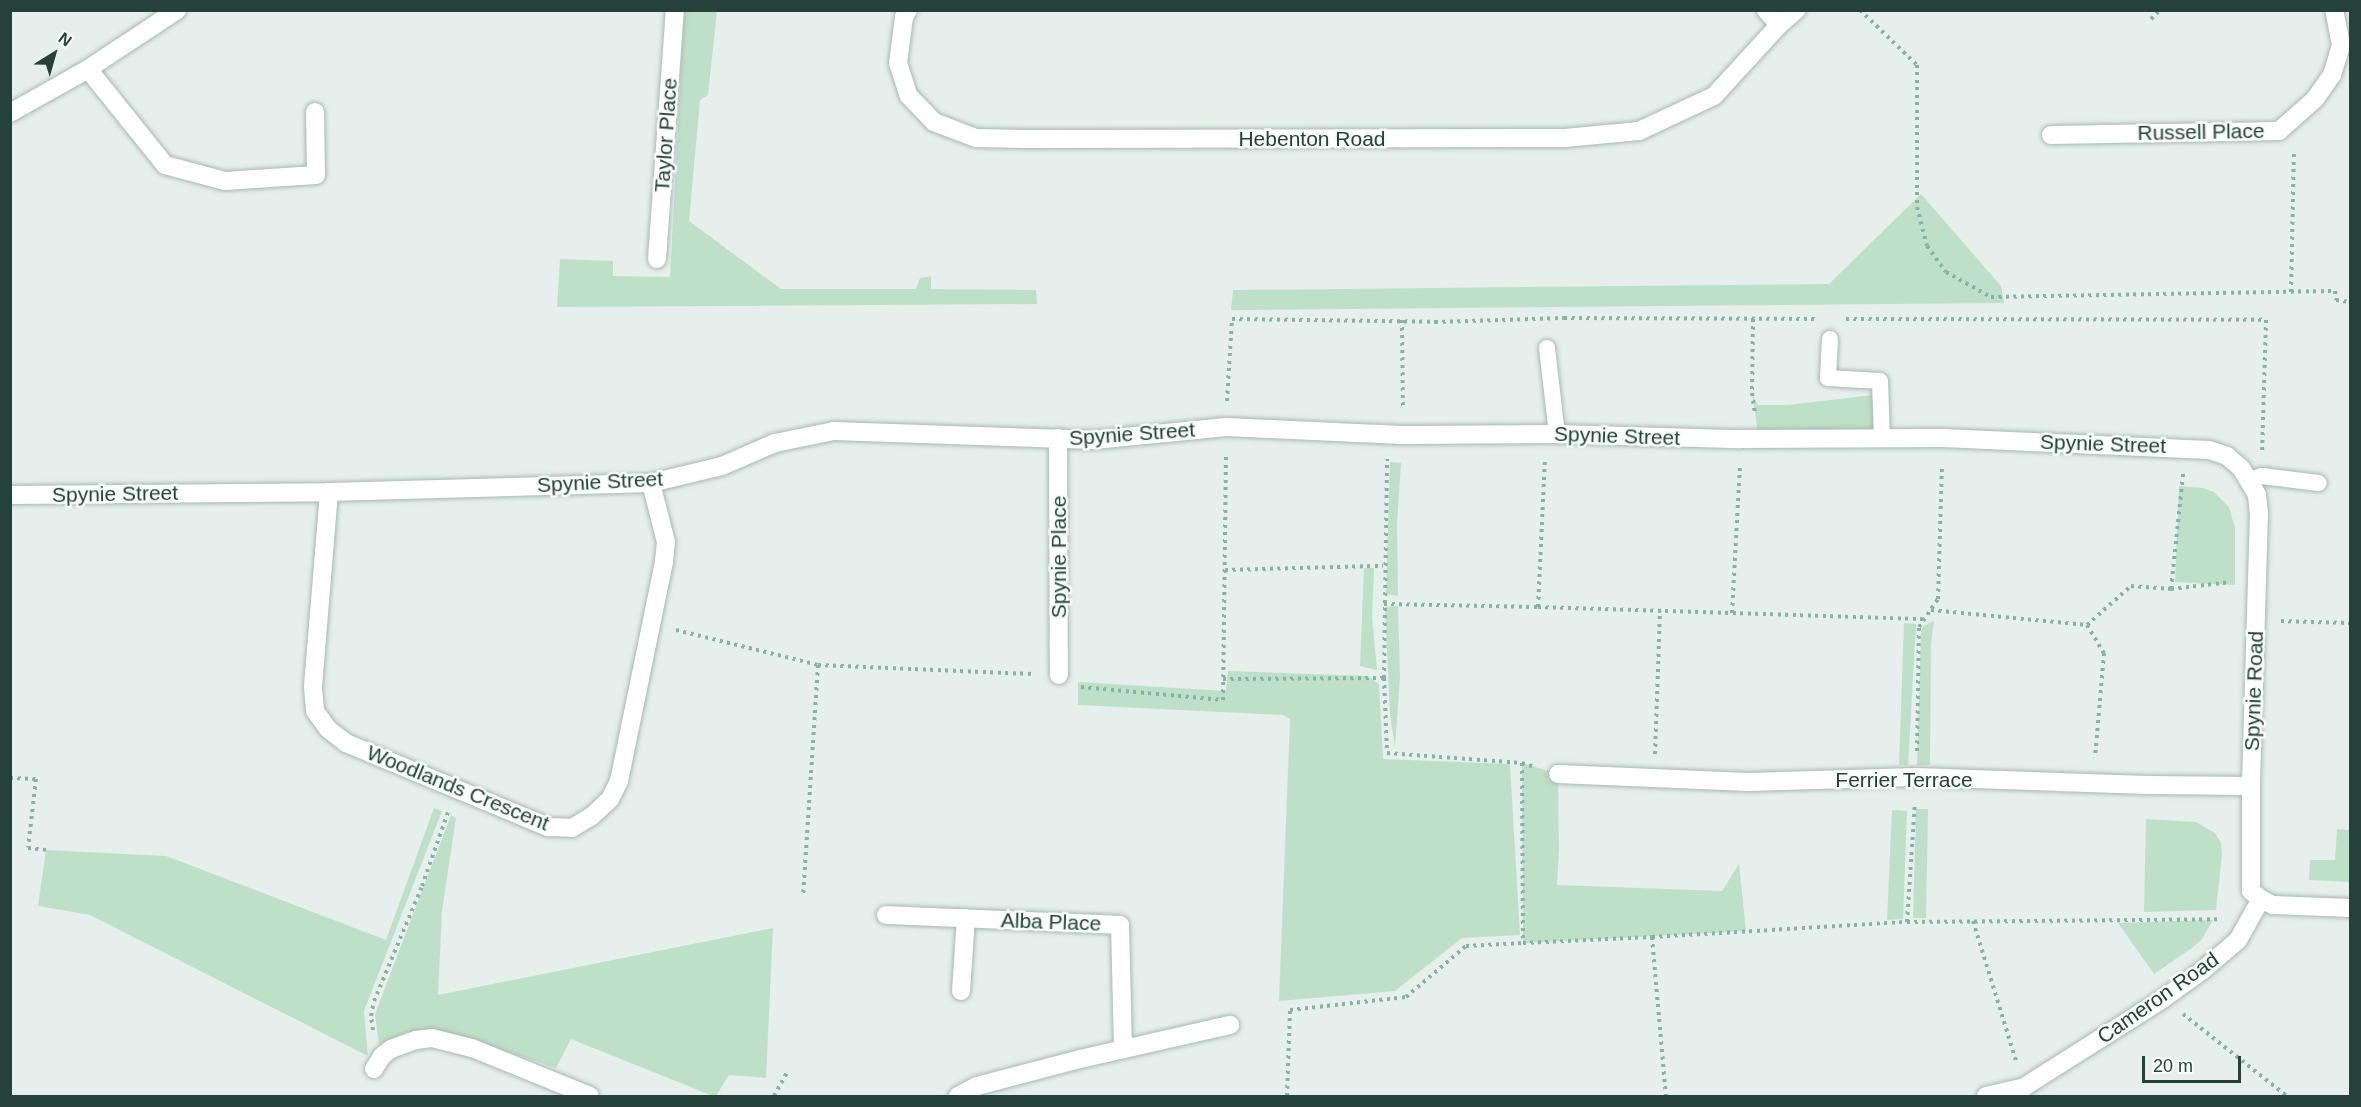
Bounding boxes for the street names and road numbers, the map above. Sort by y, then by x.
street label: Taylor Place [649,77,683,193]
street label: Russell Place [2137,118,2265,146]
street label: Hebenton Road [1238,126,1386,152]
street label: Spynie Street [1068,417,1196,451]
street label: Spynie Street [1554,421,1680,451]
street label: Spynie Street [2040,429,2166,459]
street label: Spynie Street [536,466,664,498]
street label: Spynie Street [52,480,178,508]
street label: Spynie Place [1046,496,1072,618]
street label: Spynie Road [2239,630,2269,752]
street label: Woodlands Crescent [363,740,553,836]
street label: Ferrier Terrace [1835,767,1973,793]
street label: Alba Place [1000,908,1102,936]
street label: Cameron Road [2092,947,2224,1049]

